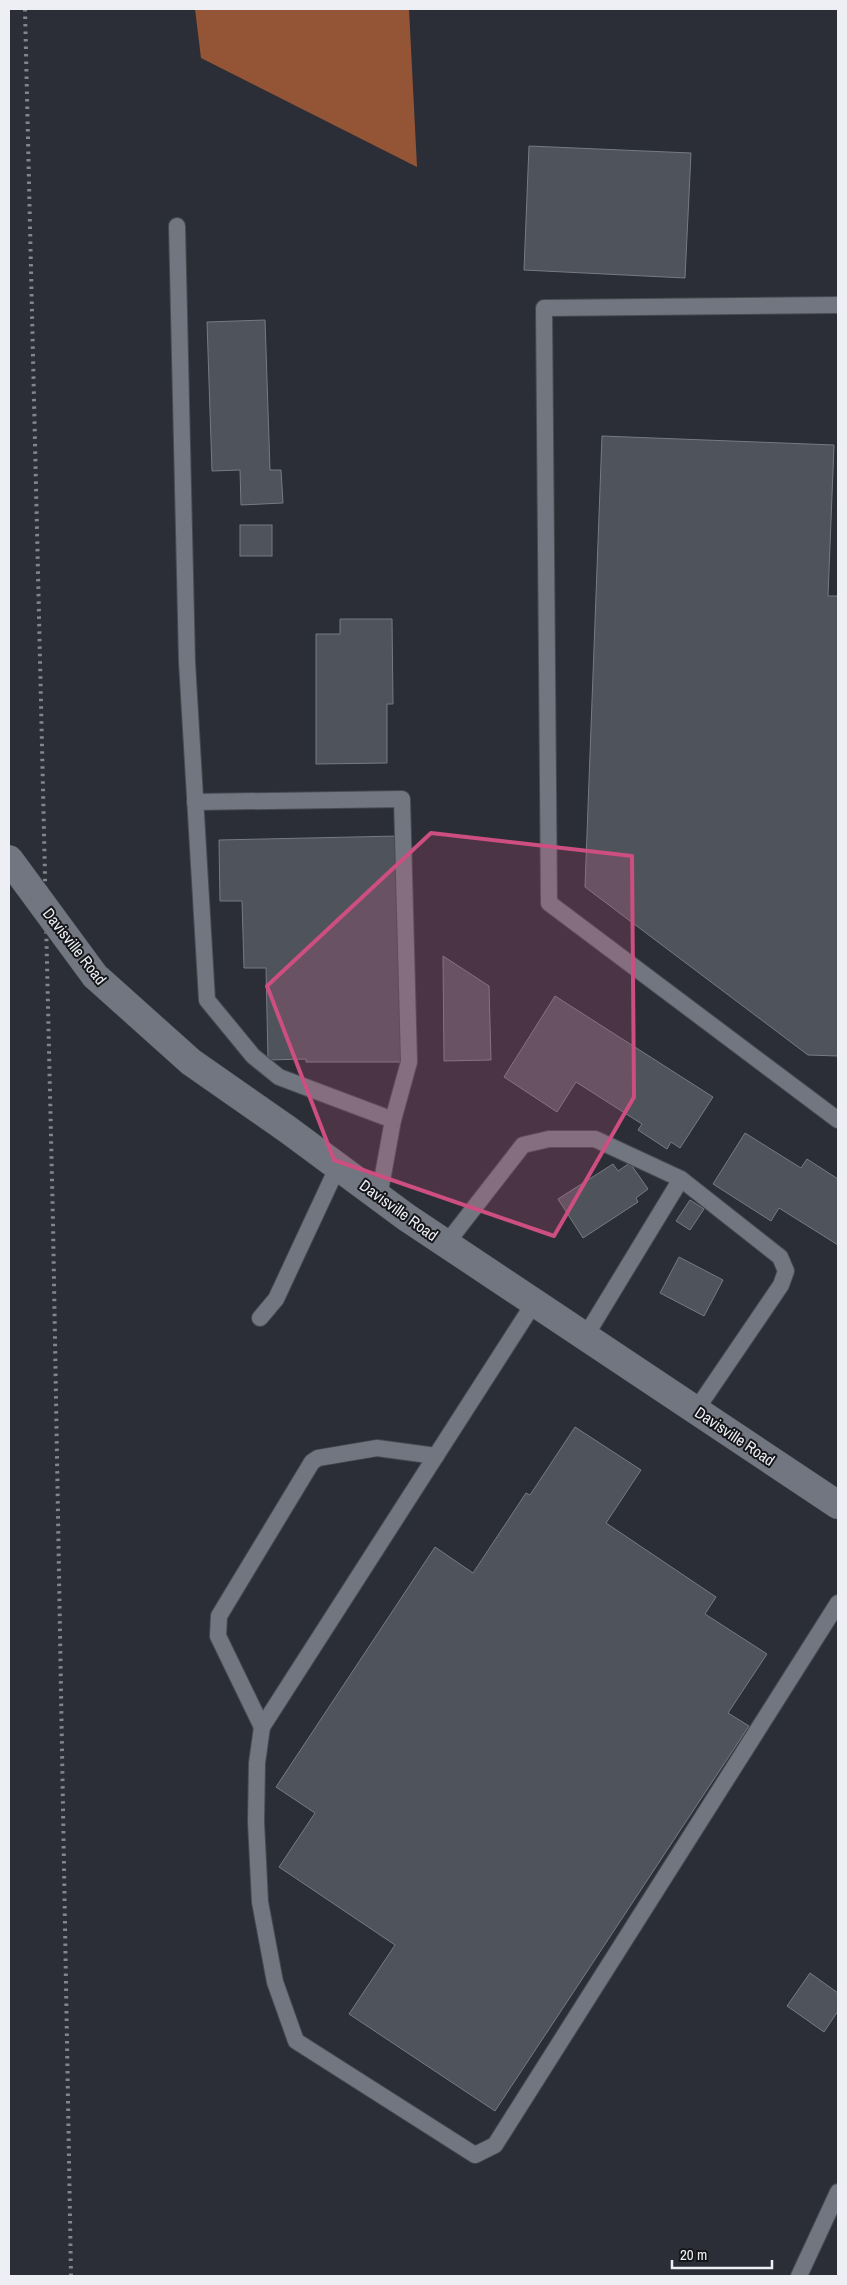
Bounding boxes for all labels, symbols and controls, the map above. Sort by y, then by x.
street label: Davisville Road [38,903,112,989]
street label: Davisville Road [355,1174,443,1246]
street label: Davisville Road [691,1401,779,1471]
scale bar [672,2238,772,2270]
text: 20 m [680,2244,707,2265]

